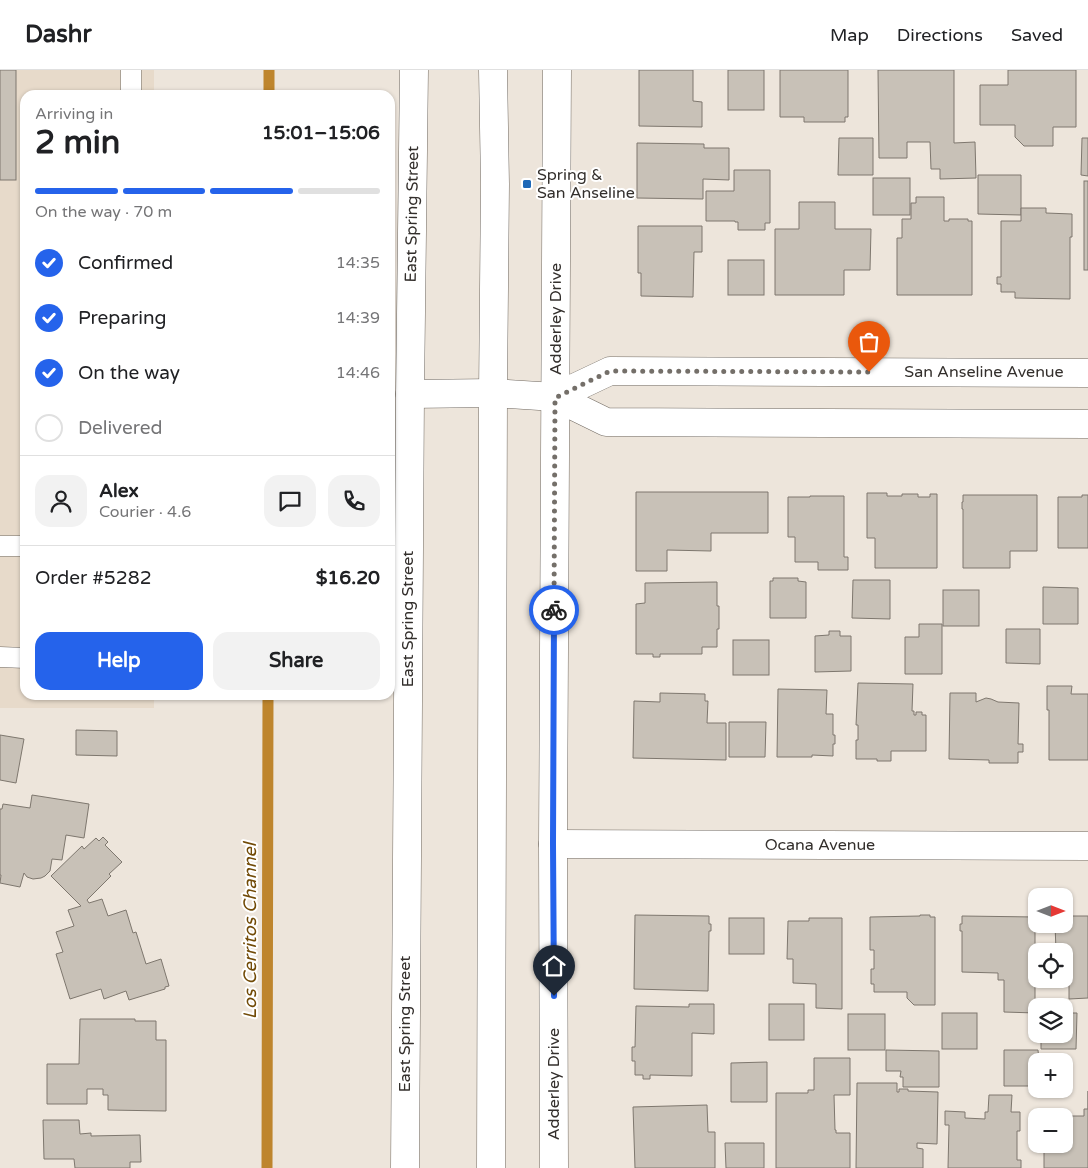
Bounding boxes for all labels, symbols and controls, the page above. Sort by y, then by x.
text: Dashr [25,20,92,49]
text: Map [830,24,869,46]
text: Directions [897,24,983,46]
text: Saved [1011,24,1063,46]
text: Arriving in [35,104,113,124]
text: 15:01–15:06 [262,122,380,144]
text: 2 min [35,124,120,162]
street label: East Spring Street [401,146,423,282]
place label: Spring & San Anseline [537,165,635,203]
marker: Spring & San Anseline [521,178,533,190]
text: On the way · 70 m [35,202,172,222]
icon: check [35,249,63,277]
text: Confirmed [78,252,173,274]
text: 14:35 [336,253,380,273]
street label: Adderley Drive [546,263,566,375]
icon: check [35,304,63,332]
text: Preparing [78,307,167,329]
text: 14:39 [336,308,380,328]
pin [848,321,890,372]
icon: bag [855,328,883,356]
icon: check [35,359,63,387]
text: On the way [78,362,180,384]
street label: San Anseline Avenue [904,362,1064,382]
text: 14:46 [336,363,380,383]
text: Delivered [78,417,163,439]
button: person [35,475,87,527]
button: chat [264,475,316,527]
button: phone [328,475,380,527]
text: Alex [99,480,139,502]
text: Courier · 4.6 [99,502,191,522]
street label: East Spring Street [398,551,418,687]
text: Order #5282 [35,567,152,589]
text: $16.20 [316,567,380,589]
courier [529,585,579,635]
icon: bike [540,596,568,624]
button: Help [35,632,203,690]
button: Share [213,632,380,690]
street label: Ocana Avenue [765,835,875,855]
water label: Los Cerritos Channel [239,840,261,1019]
north arrow [1028,888,1072,932]
map controls [1028,888,1073,1153]
button: locate [1028,943,1073,988]
pin [533,945,575,996]
icon: home [540,952,568,980]
street label: East Spring Street [395,956,415,1092]
button: layers [1028,998,1073,1043]
street label: Adderley Drive [544,1028,564,1140]
button: + [1028,1053,1073,1098]
button: − [1028,1108,1073,1153]

